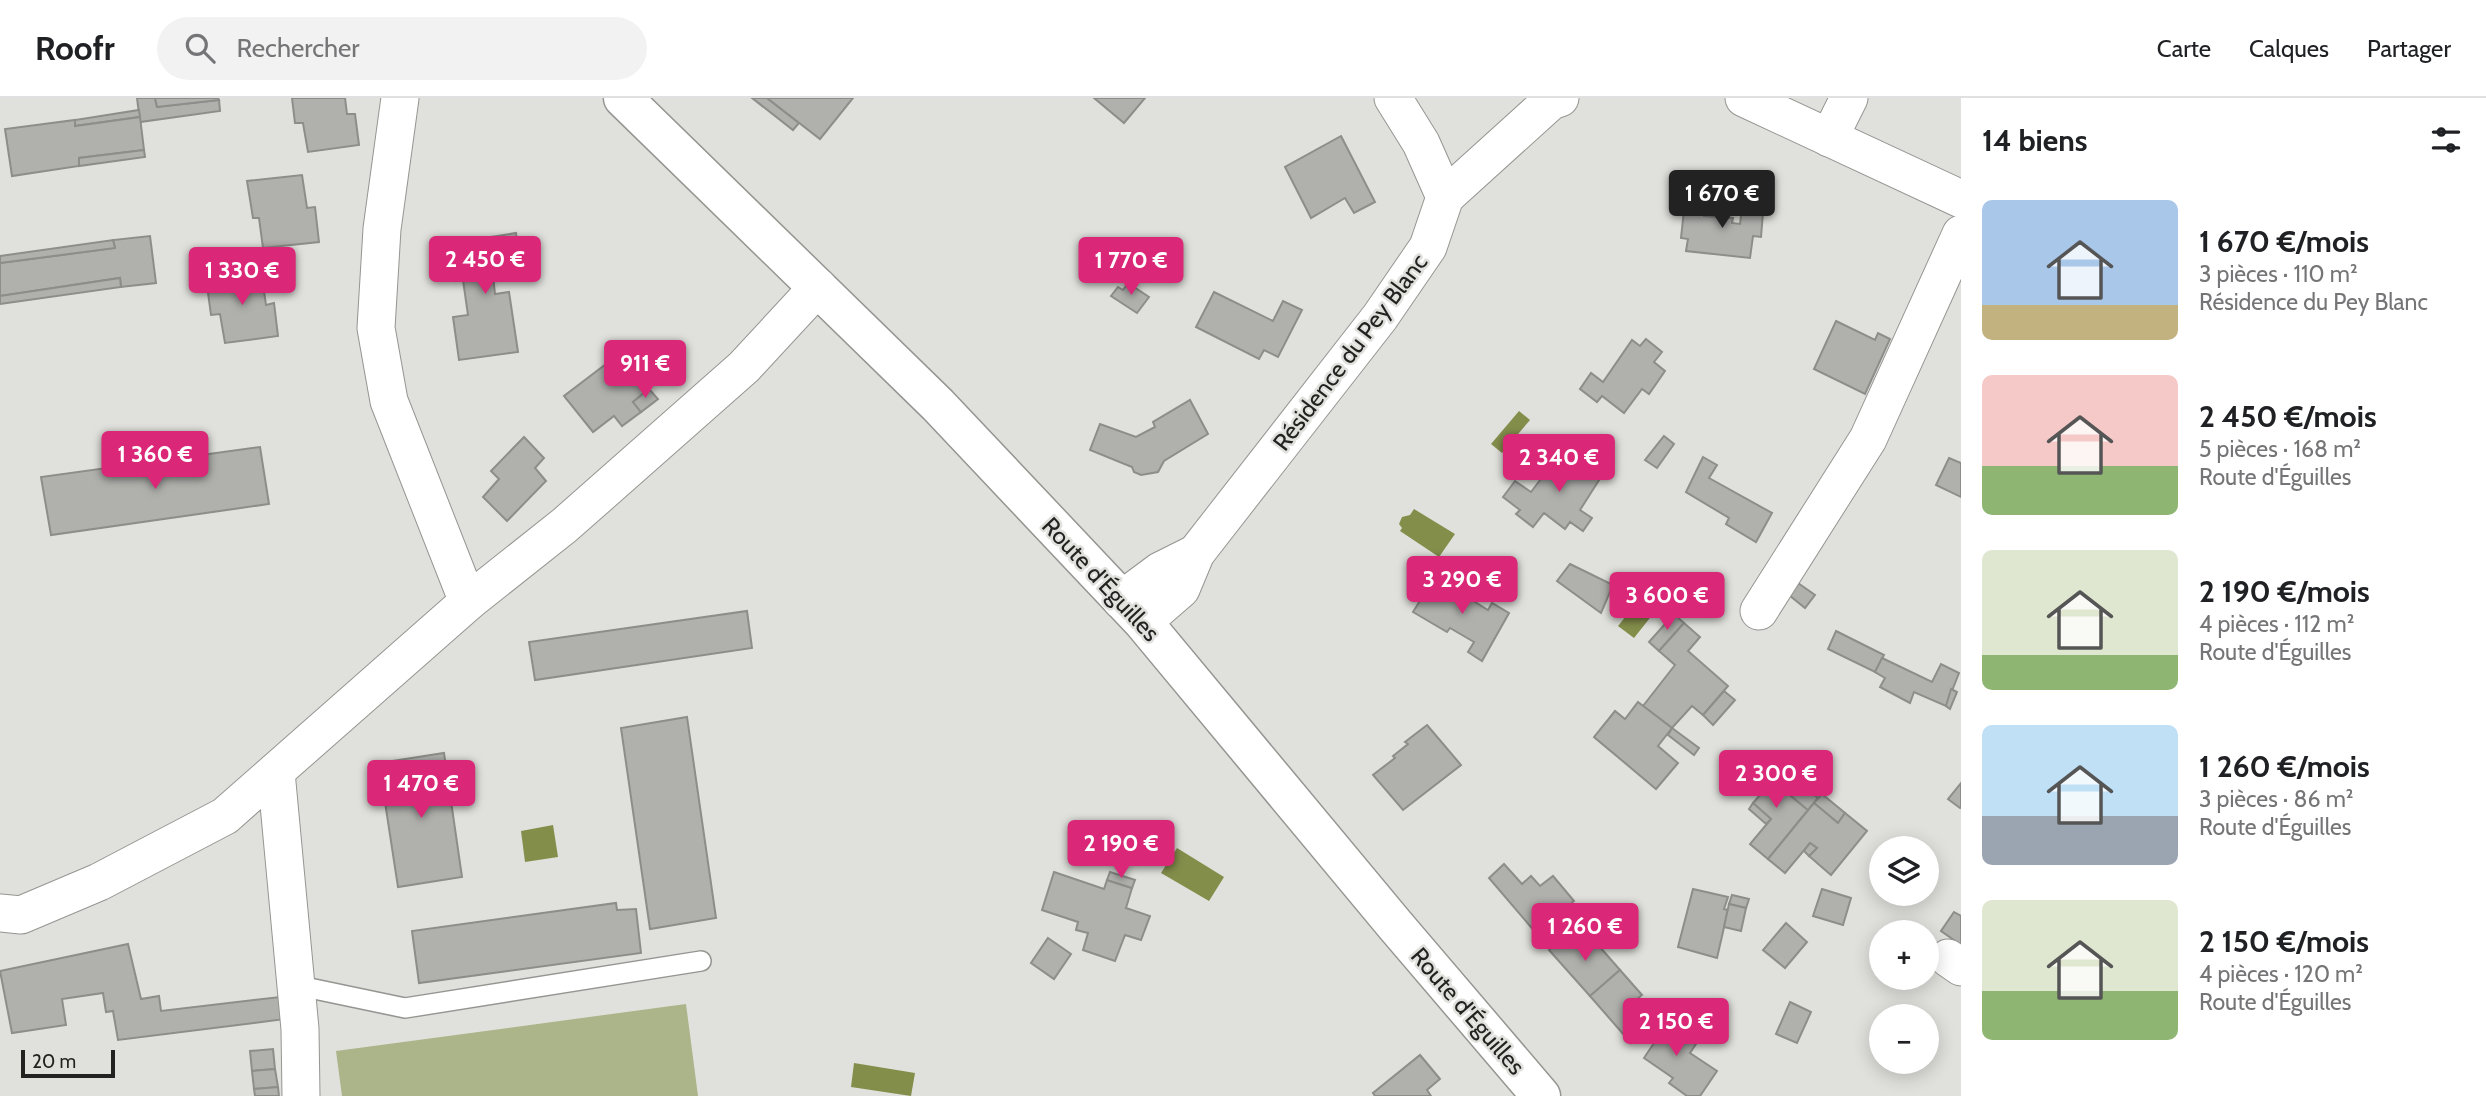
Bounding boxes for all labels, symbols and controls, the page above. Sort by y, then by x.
search box [157,17,647,80]
text: Roofr [35,28,115,68]
icon: search [181,29,219,67]
text: Rechercher [237,32,360,64]
text: Carte [2157,34,2211,63]
text: Calques [2249,34,2329,63]
text: Partager [2367,34,2451,63]
icon: filters [2427,121,2465,159]
text: 14 biens [1982,122,2087,159]
pin: 1 670 € [1657,170,1787,230]
text: 1 670 € [1685,179,1759,207]
text: 1 670 €/mois [2199,223,2369,260]
icon: home [2038,228,2122,312]
pin: 2 450 € [420,236,550,296]
pin: 1 770 € [1066,238,1196,297]
text: 2 450 € [445,245,525,273]
text: 1 770 € [1094,246,1168,274]
pin: 1 330 € [177,248,307,307]
street label: Résidence du Pey Blanc [1267,248,1434,456]
text: 1 330 € [205,256,279,284]
text: 3 pièces · 110 m² [2199,260,2358,288]
text: Résidence du Pey Blanc [2199,288,2428,316]
pin: 911 € [596,341,694,400]
text: 911 € [620,349,670,377]
text: 2 450 €/mois [2199,398,2377,435]
icon: home [2038,403,2122,487]
pin: 1 360 € [90,432,220,491]
pin: 2 340 € [1494,434,1624,494]
text: 5 pièces · 168 m² [2199,435,2361,463]
text: 1 360 € [117,440,193,468]
text: 2 340 € [1519,443,1599,471]
text: Route d'Éguilles [2199,463,2351,491]
street label: Route d'Éguilles [1036,511,1166,647]
pin: 3 290 € [1397,556,1527,616]
text: 3 290 € [1423,565,1501,593]
pin: 3 600 € [1602,573,1732,632]
text: 2 190 €/mois [2199,573,2370,610]
icon: home [2038,578,2122,662]
text: 3 600 € [1626,581,1708,609]
text: 4 pièces · 112 m² [2199,610,2354,638]
text: Route d'Éguilles [2199,638,2351,666]
text: 1 260 €/mois [2199,748,2370,785]
pin: 2 300 € [1711,750,1841,810]
icon: home [2038,753,2122,837]
text: 2 300 € [1735,759,1817,787]
pin: 1 470 € [356,760,486,820]
text: 1 470 € [383,769,459,797]
text: 3 pièces · 86 m² [2199,785,2353,813]
text: Route d'Éguilles [2199,813,2351,841]
pin: 2 190 € [1056,820,1186,880]
text: 2 190 € [1084,829,1158,857]
map controls [1869,836,1939,1074]
button: layers [1869,836,1939,906]
pin: 1 260 € [1520,904,1650,963]
text: 1 260 € [1548,912,1622,940]
button: + [1869,920,1939,990]
text: 2 150 €/mois [2199,923,2369,960]
icon: home [2038,928,2122,1012]
street label: Route d'Éguilles [1405,942,1531,1081]
text: 4 pièces · 120 m² [2199,960,2363,988]
text: Route d'Éguilles [2199,988,2351,1016]
pin: 2 150 € [1611,998,1741,1058]
button: − [1869,1004,1939,1074]
text: 2 150 € [1639,1007,1713,1035]
scale bar [21,1047,116,1079]
text: 20 m [32,1050,76,1073]

